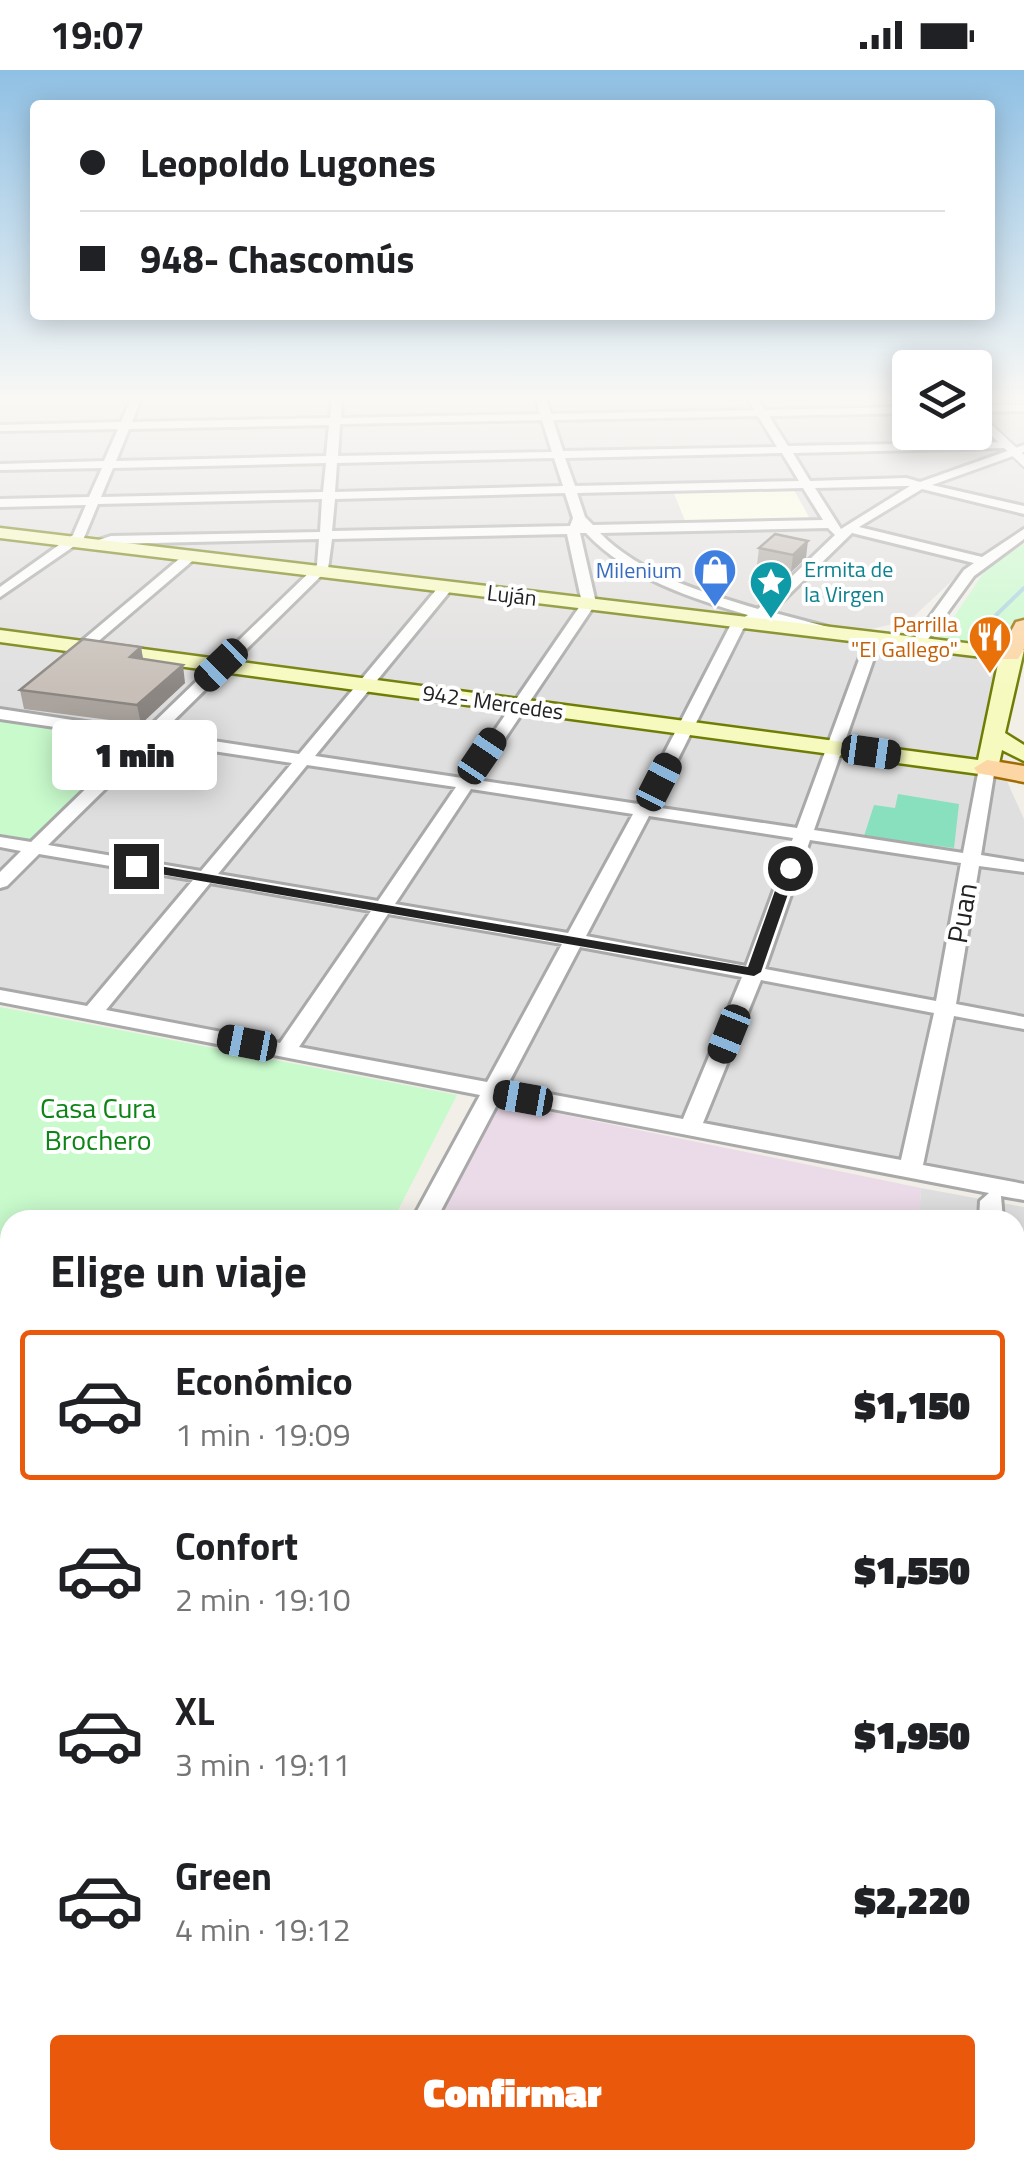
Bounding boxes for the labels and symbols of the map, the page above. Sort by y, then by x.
shop icon: Milenium [692,547,738,608]
place label: Ermita de la Virgen [804,552,893,611]
place label: Milenium [596,553,682,587]
place icon: Ermita de la Virgen [748,559,794,620]
street label: Luján [485,575,539,615]
place label: Parrilla "El Gallego" [851,607,958,666]
restaurant icon: Parrilla "El Gallego" [967,614,1013,675]
car [189,633,253,697]
street label: 942- Mercedes [420,675,566,729]
callout: 1 min [54,721,218,791]
car [453,723,511,789]
car [839,733,903,771]
car [632,748,686,816]
route end [114,844,159,889]
route start [768,846,813,891]
street label: Puan [935,879,988,946]
car [704,1001,754,1067]
car [215,1023,279,1063]
car [491,1078,555,1118]
park label: Casa Cura Brochero [40,1086,156,1161]

